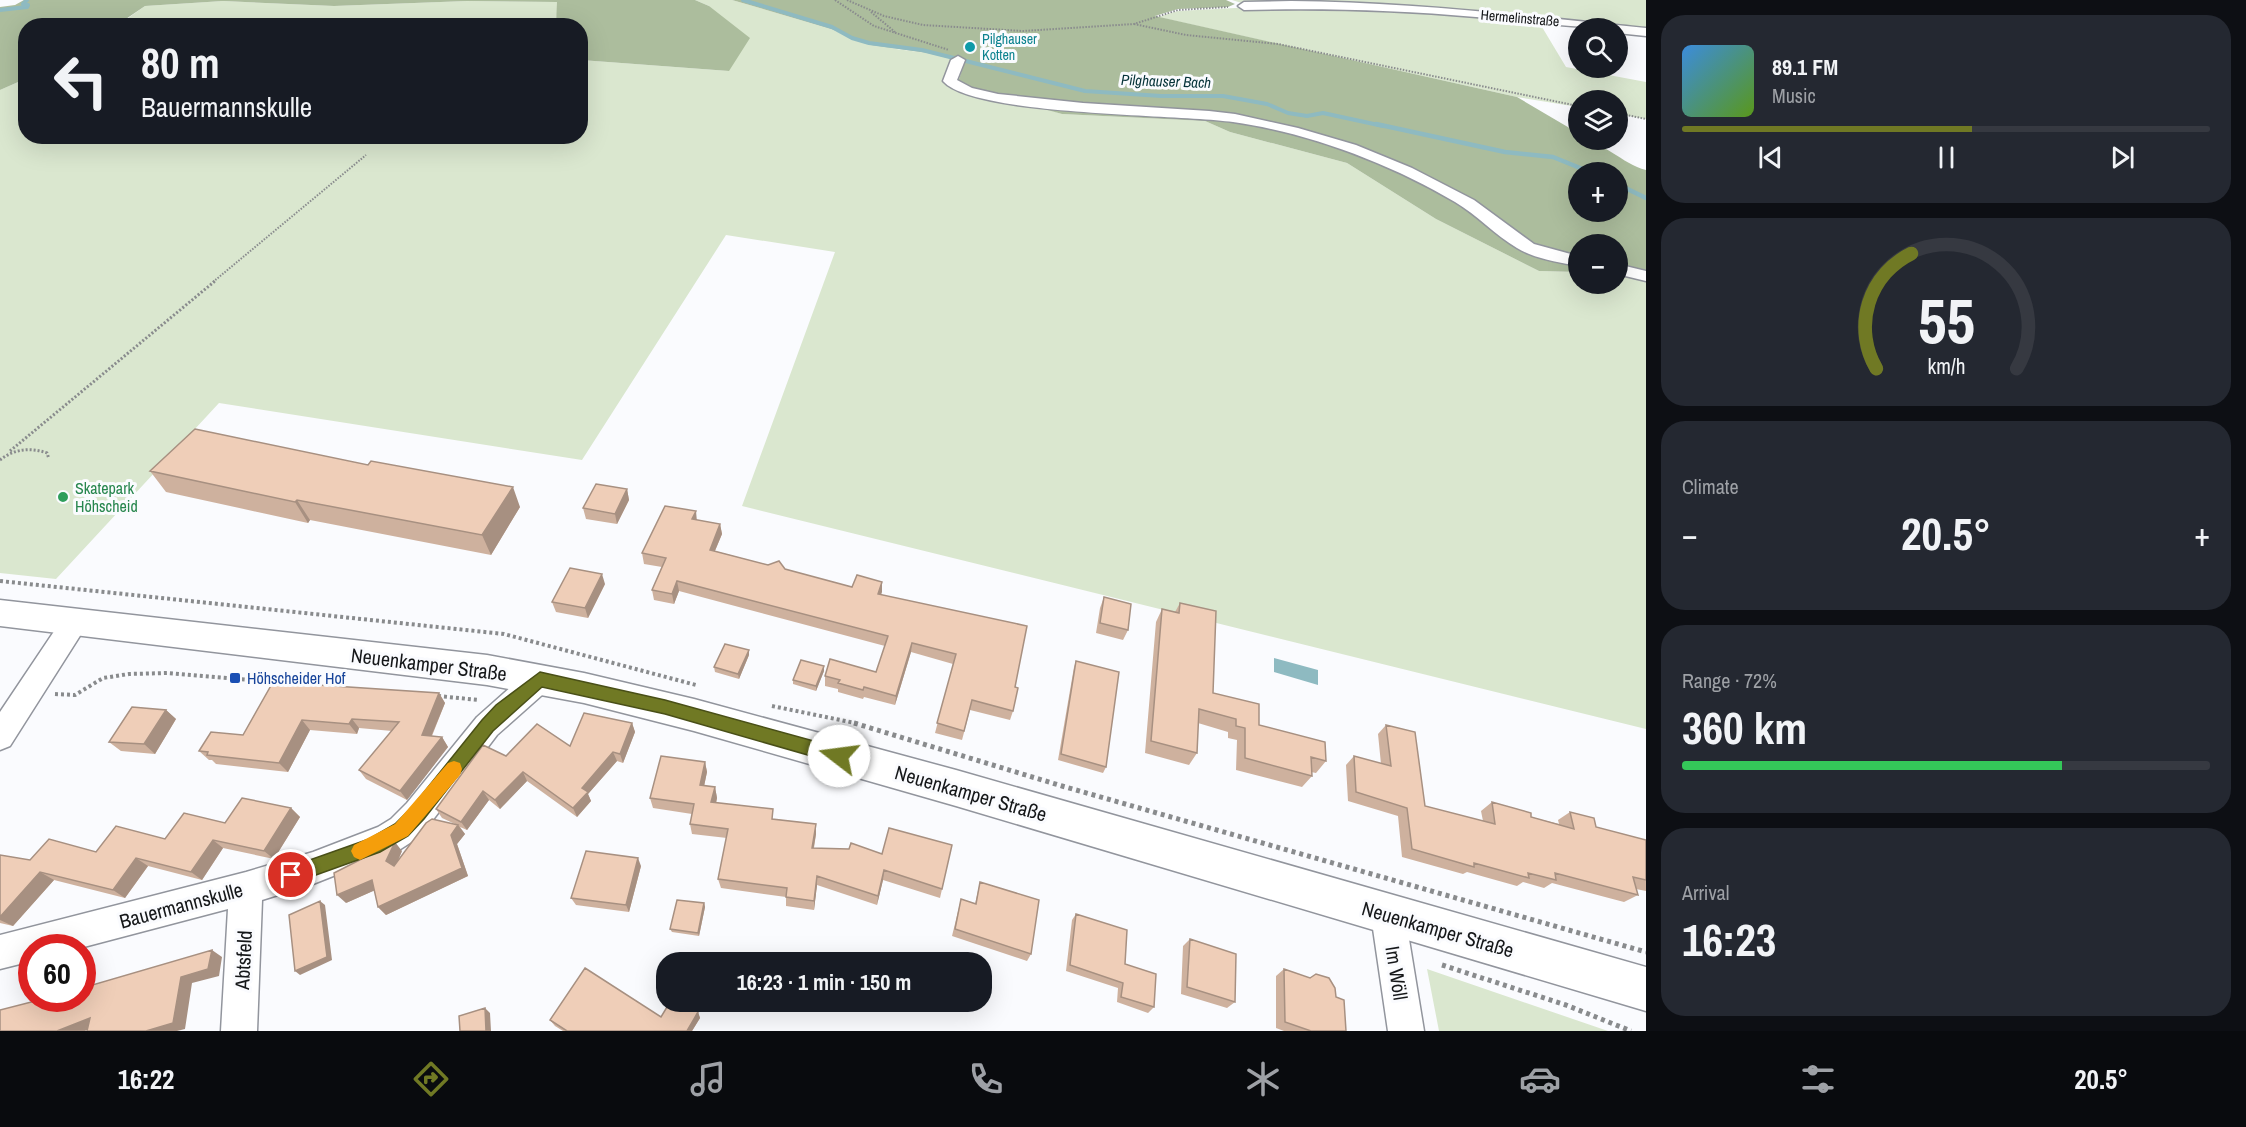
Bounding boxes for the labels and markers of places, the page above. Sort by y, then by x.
place label: Pilghauser Kotten [982,30,1037,64]
marker: Pilghauser Kotten [963,40,977,54]
place label: Skatepark Höhscheid [75,477,138,517]
marker: Skatepark Höhscheid [56,490,70,504]
place label: Höhscheider Hof [247,667,346,689]
marker: Höhscheider Hof [228,671,242,685]
pin [265,849,316,900]

